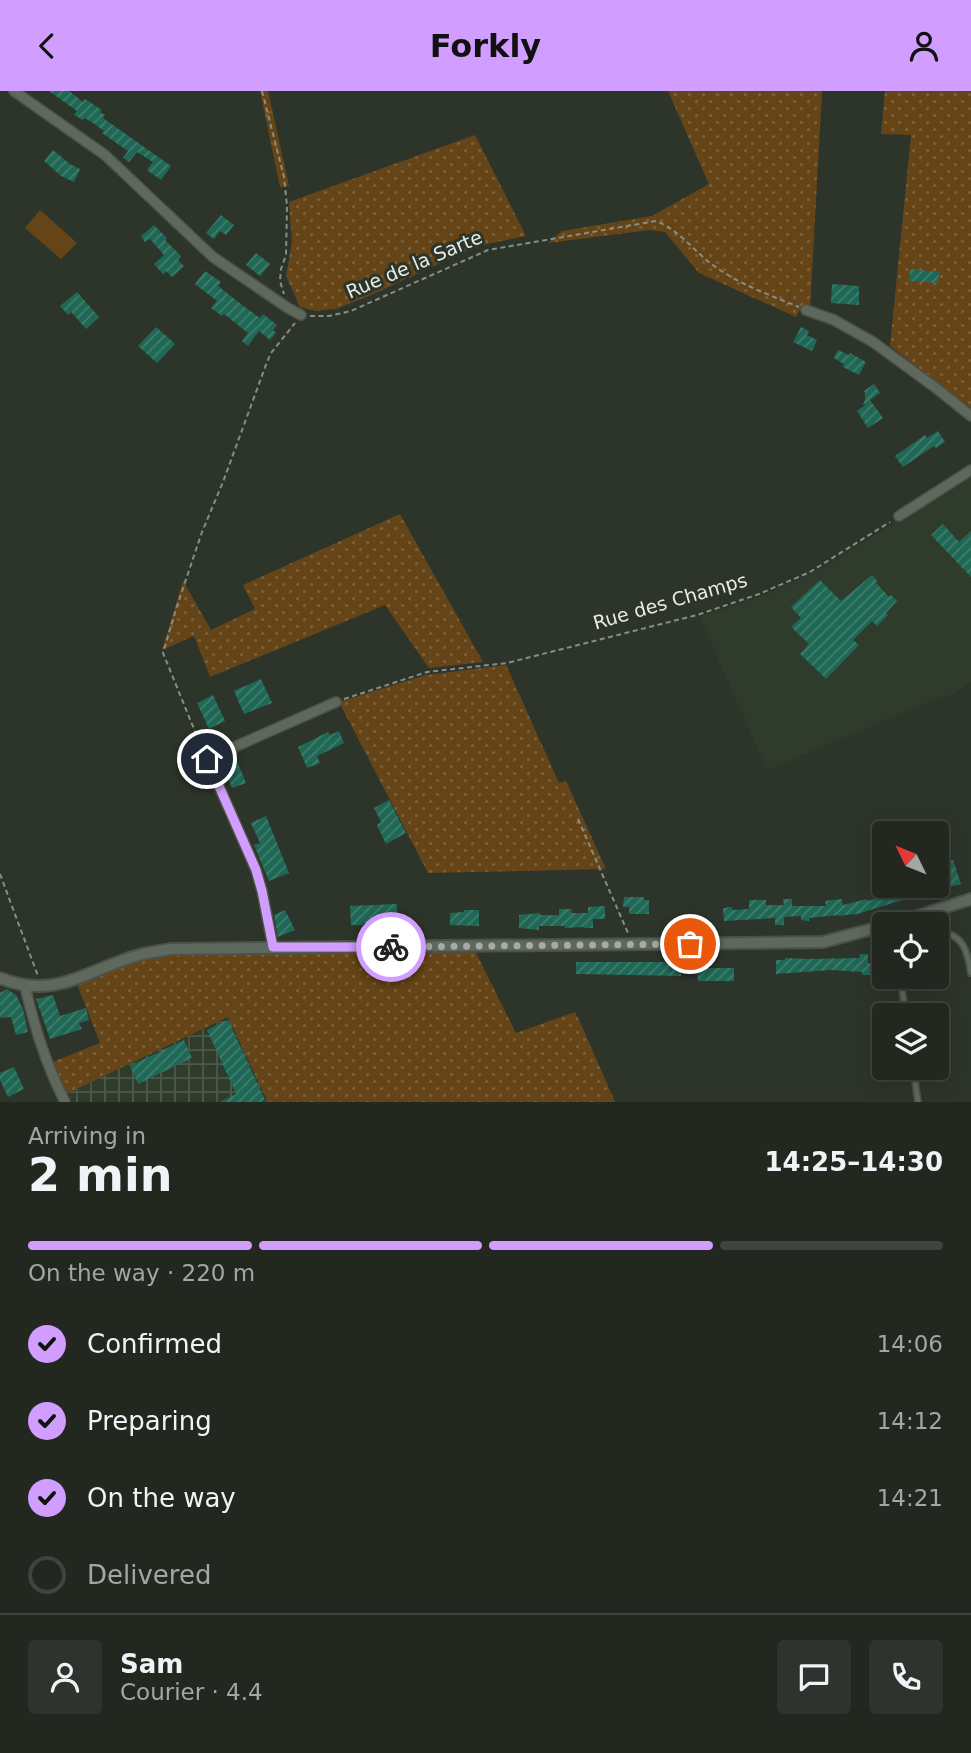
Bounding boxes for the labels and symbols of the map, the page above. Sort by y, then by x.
street label: Rue de la Sarte [343,225,485,303]
street label: Rue des Champs [590,568,750,634]
pin [177,729,237,789]
north arrow [872,821,948,898]
courier [356,912,426,982]
pin [660,914,720,974]

